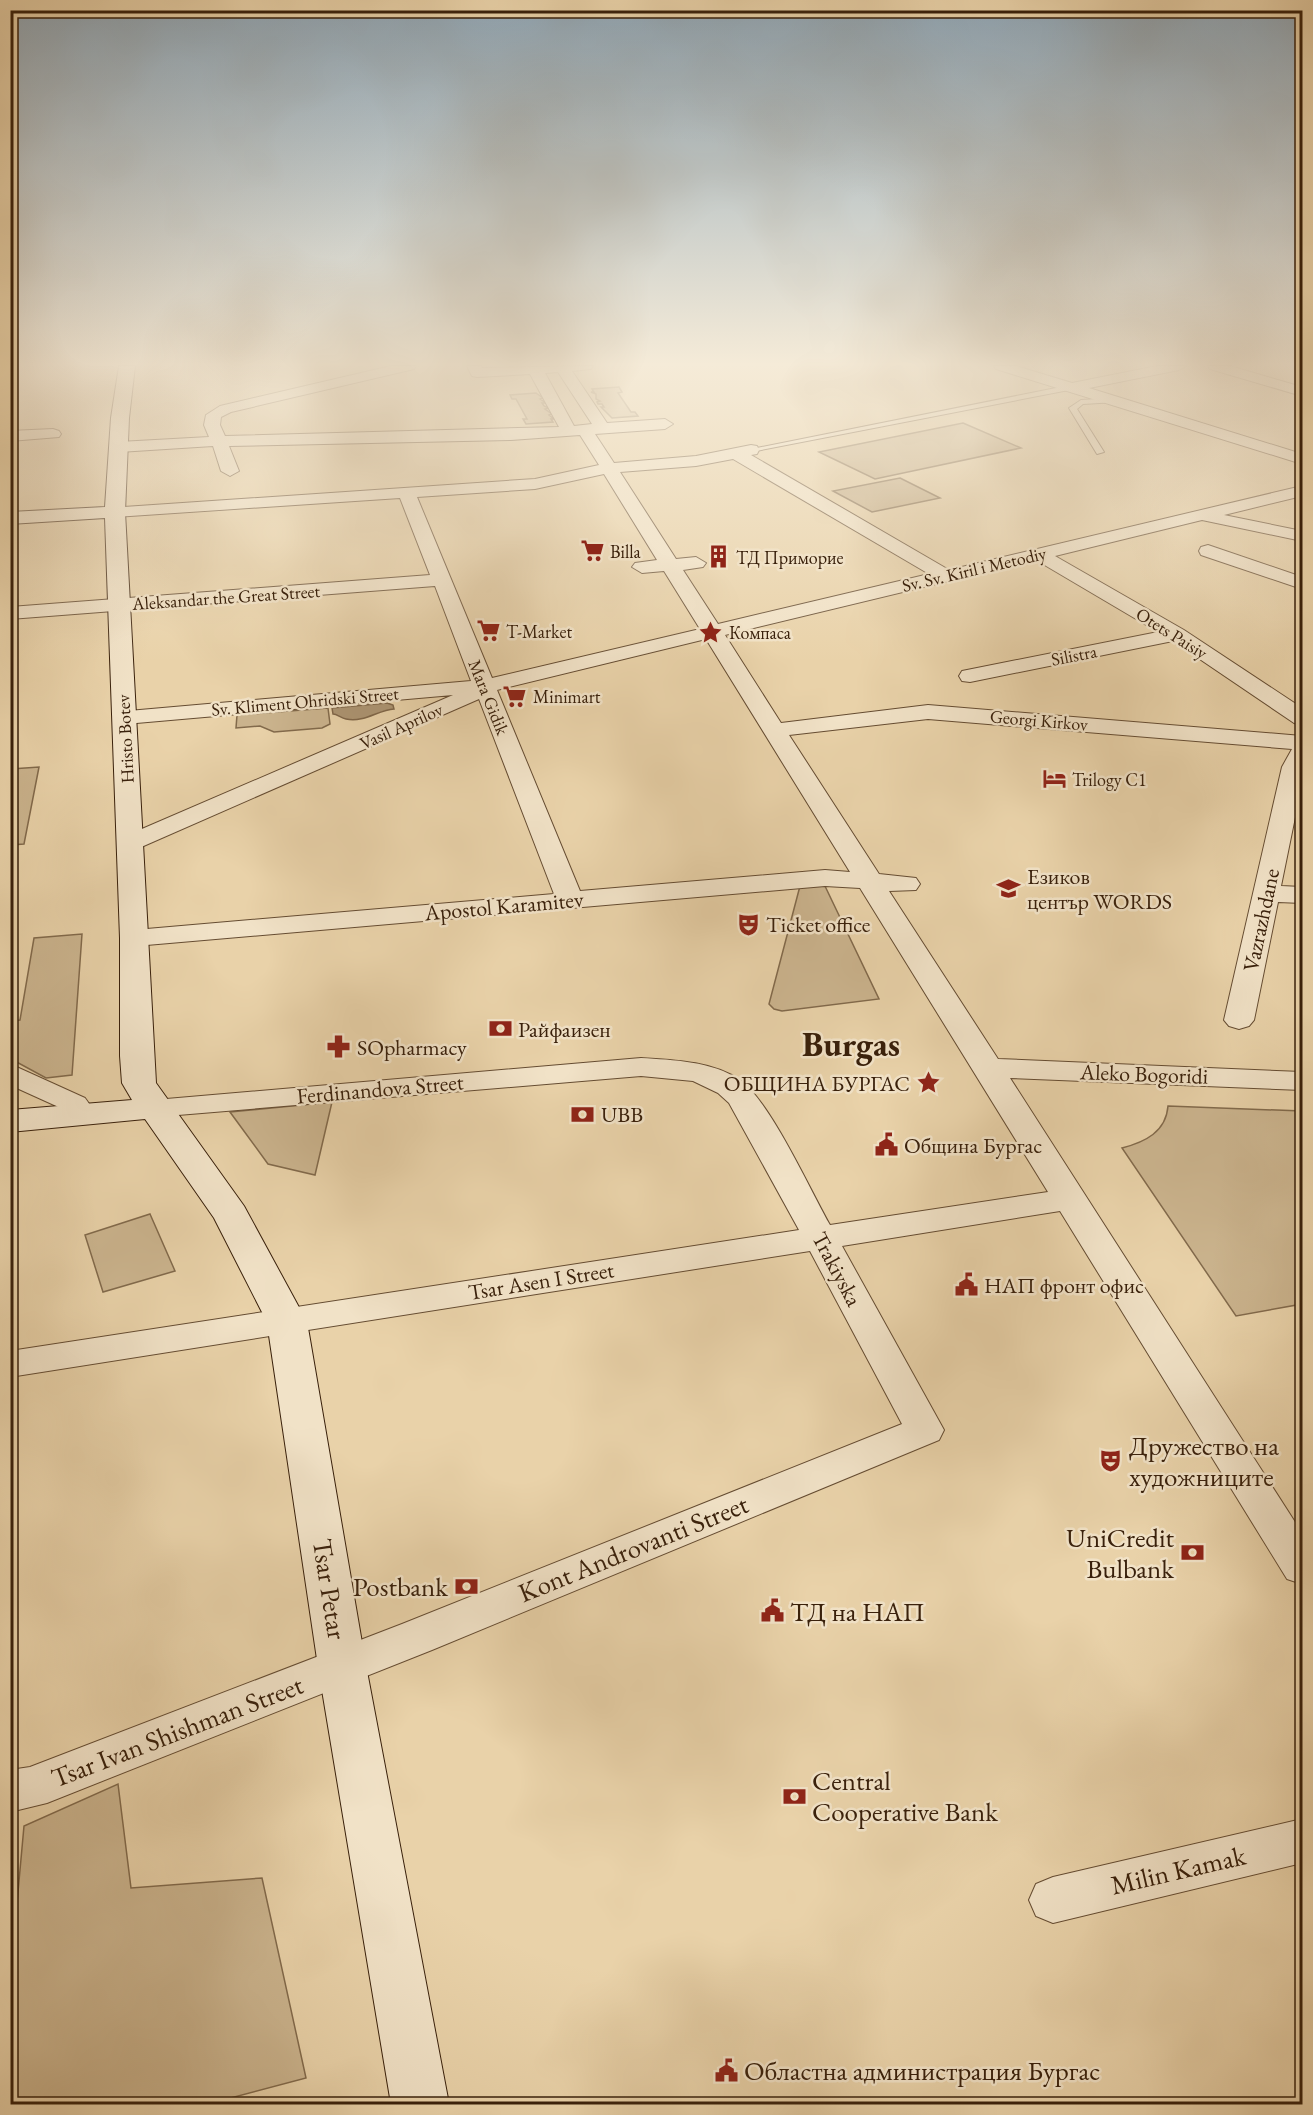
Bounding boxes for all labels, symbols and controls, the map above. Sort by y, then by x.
supermarket icon: Billa [579,538,605,564]
place label: Billa [610,540,642,563]
street label: Sv. Sv. Kiril i Metodiy [900,541,1048,597]
building icon: ТД Приморие [705,544,731,570]
place label: ТД Приморие [736,546,844,569]
street label: Aleksandar the Great Street [130,579,321,615]
street label: Otets Paisiy [1132,602,1212,664]
supermarket icon: T-Market [475,618,501,644]
place icon: Компаса [698,619,724,645]
place label: T-Market [506,620,572,643]
place label: Компаса [729,621,792,644]
street label: Silistra [1049,639,1100,671]
street label: Mara Gidik [463,656,515,739]
street label: Sv. Kliment Ohridski Street [210,681,400,721]
supermarket icon: Minimart [502,683,528,709]
place label: Minimart [533,685,601,708]
street label: Hristo Botev [111,694,139,784]
street label: Vasil Aprilov [356,697,446,755]
street label: Georgi Kirkov [989,704,1089,736]
hotel icon: Trilogy C1 [1041,766,1067,792]
place label: Trilogy C1 [1072,768,1147,791]
place label: Езиков център WORDS [1027,862,1172,916]
street label: Vazrazhdane [1236,865,1286,974]
school or university icon: Езиков център WORDS [996,876,1022,902]
street label: Apostol Karamitev [422,885,585,927]
place label: Ticket office [766,910,871,939]
theatre icon: Ticket office [735,911,761,937]
place label: Райфаизен [518,1015,611,1044]
bank icon: Райфаизен [487,1016,513,1042]
district label: Burgas [802,1022,900,1066]
place label: SOpharmacy [357,1033,467,1062]
pharmacy icon: SOpharmacy [326,1034,352,1060]
street label: Aleko Bogoridi [1078,1057,1209,1091]
street label: Ferdinandova Street [295,1067,465,1111]
place label: ОБЩИНА БУРГАС [724,1069,910,1098]
place icon: ОБЩИНА БУРГАС [915,1070,941,1096]
place label: UBB [601,1100,643,1129]
bank icon: UBB [570,1101,596,1127]
place label: Община Бургас [904,1131,1042,1160]
public building icon: Община Бургас [873,1132,899,1158]
street label: Trakiyska [805,1227,869,1311]
street label: Tsar Asen I Street [466,1255,616,1307]
place label: НАП фронт офис [984,1271,1144,1300]
public building icon: НАП фронт офис [953,1272,979,1298]
place label: Дружество на художниците [1129,1428,1279,1494]
theatre icon: Дружество на художниците [1098,1448,1124,1474]
street label: Kont Androvanti Street [513,1486,753,1610]
place label: UniCredit Bulbank [1066,1520,1175,1586]
street label: Tsar Petar [305,1536,355,1642]
bank icon: UniCredit Bulbank [1179,1540,1205,1566]
place label: Postbank [353,1569,448,1604]
bank icon: Postbank [453,1573,479,1599]
place label: ТД на НАП [790,1594,925,1629]
public building icon: ТД на НАП [759,1598,785,1624]
street label: Tsar Ivan Shishman Street [46,1667,308,1795]
place label: Central Cooperative Bank [812,1763,998,1829]
bank icon: Central Cooperative Bank [781,1783,807,1809]
street label: Milin Kamak [1107,1837,1249,1902]
place label: Областна администрация Бургас [744,2053,1100,2088]
public building icon: Областна администрация Бургас [713,2057,739,2083]

